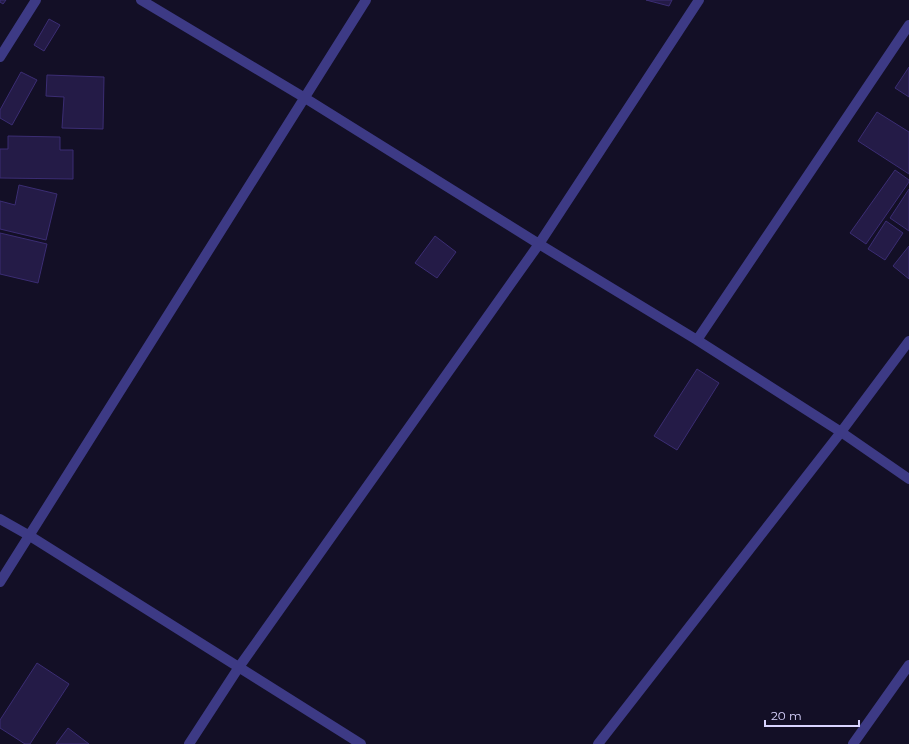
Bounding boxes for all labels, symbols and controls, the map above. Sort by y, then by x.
scale bar [765,702,859,728]
text: 20 m [771,708,802,723]

